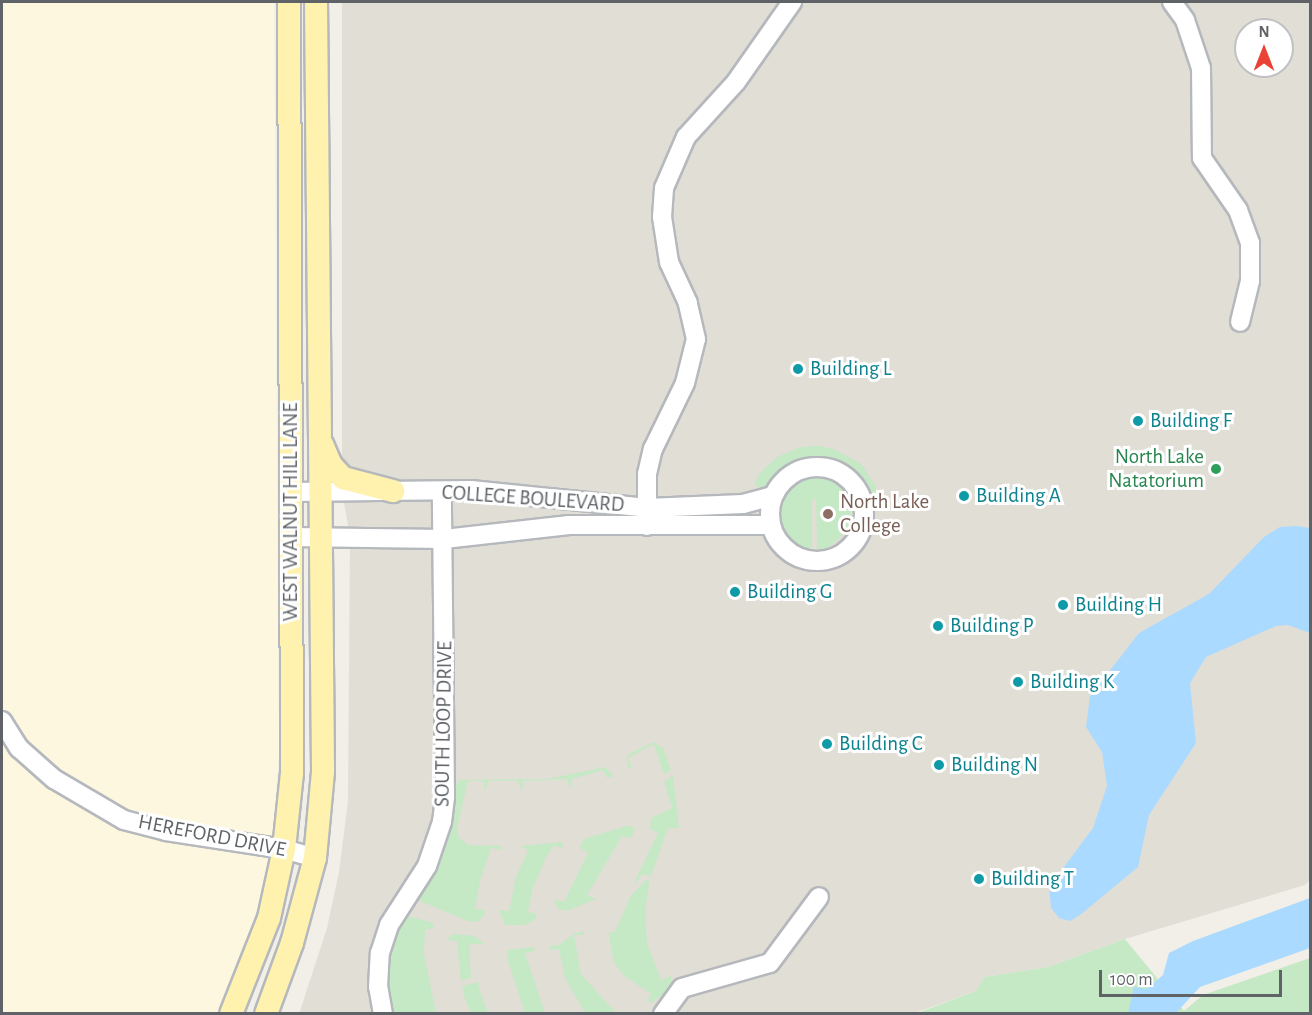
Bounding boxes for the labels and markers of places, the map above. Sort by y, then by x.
place label: Building L [810,356,891,382]
marker: Building L [791,362,805,376]
place label: Building F [1150,408,1232,434]
marker: Building F [1131,414,1145,428]
place label: North Lake Natatorium [1108,444,1204,494]
marker: North Lake Natatorium [1209,462,1223,476]
place label: Building A [976,483,1061,509]
place label: North Lake College [840,489,929,539]
marker: Building A [957,489,971,503]
marker: North Lake College [821,507,835,521]
place label: Building G [747,579,832,605]
marker: Building G [728,585,742,599]
place label: Building H [1075,592,1162,618]
marker: Building H [1056,598,1070,612]
place label: Building P [950,613,1034,639]
marker: Building P [931,619,945,633]
place label: Building K [1030,669,1114,695]
marker: Building K [1011,675,1025,689]
place label: Building C [839,731,923,757]
marker: Building C [820,737,834,751]
place label: Building N [951,752,1038,778]
marker: Building N [932,758,946,772]
place label: Building T [991,866,1074,892]
marker: Building T [972,872,986,886]

